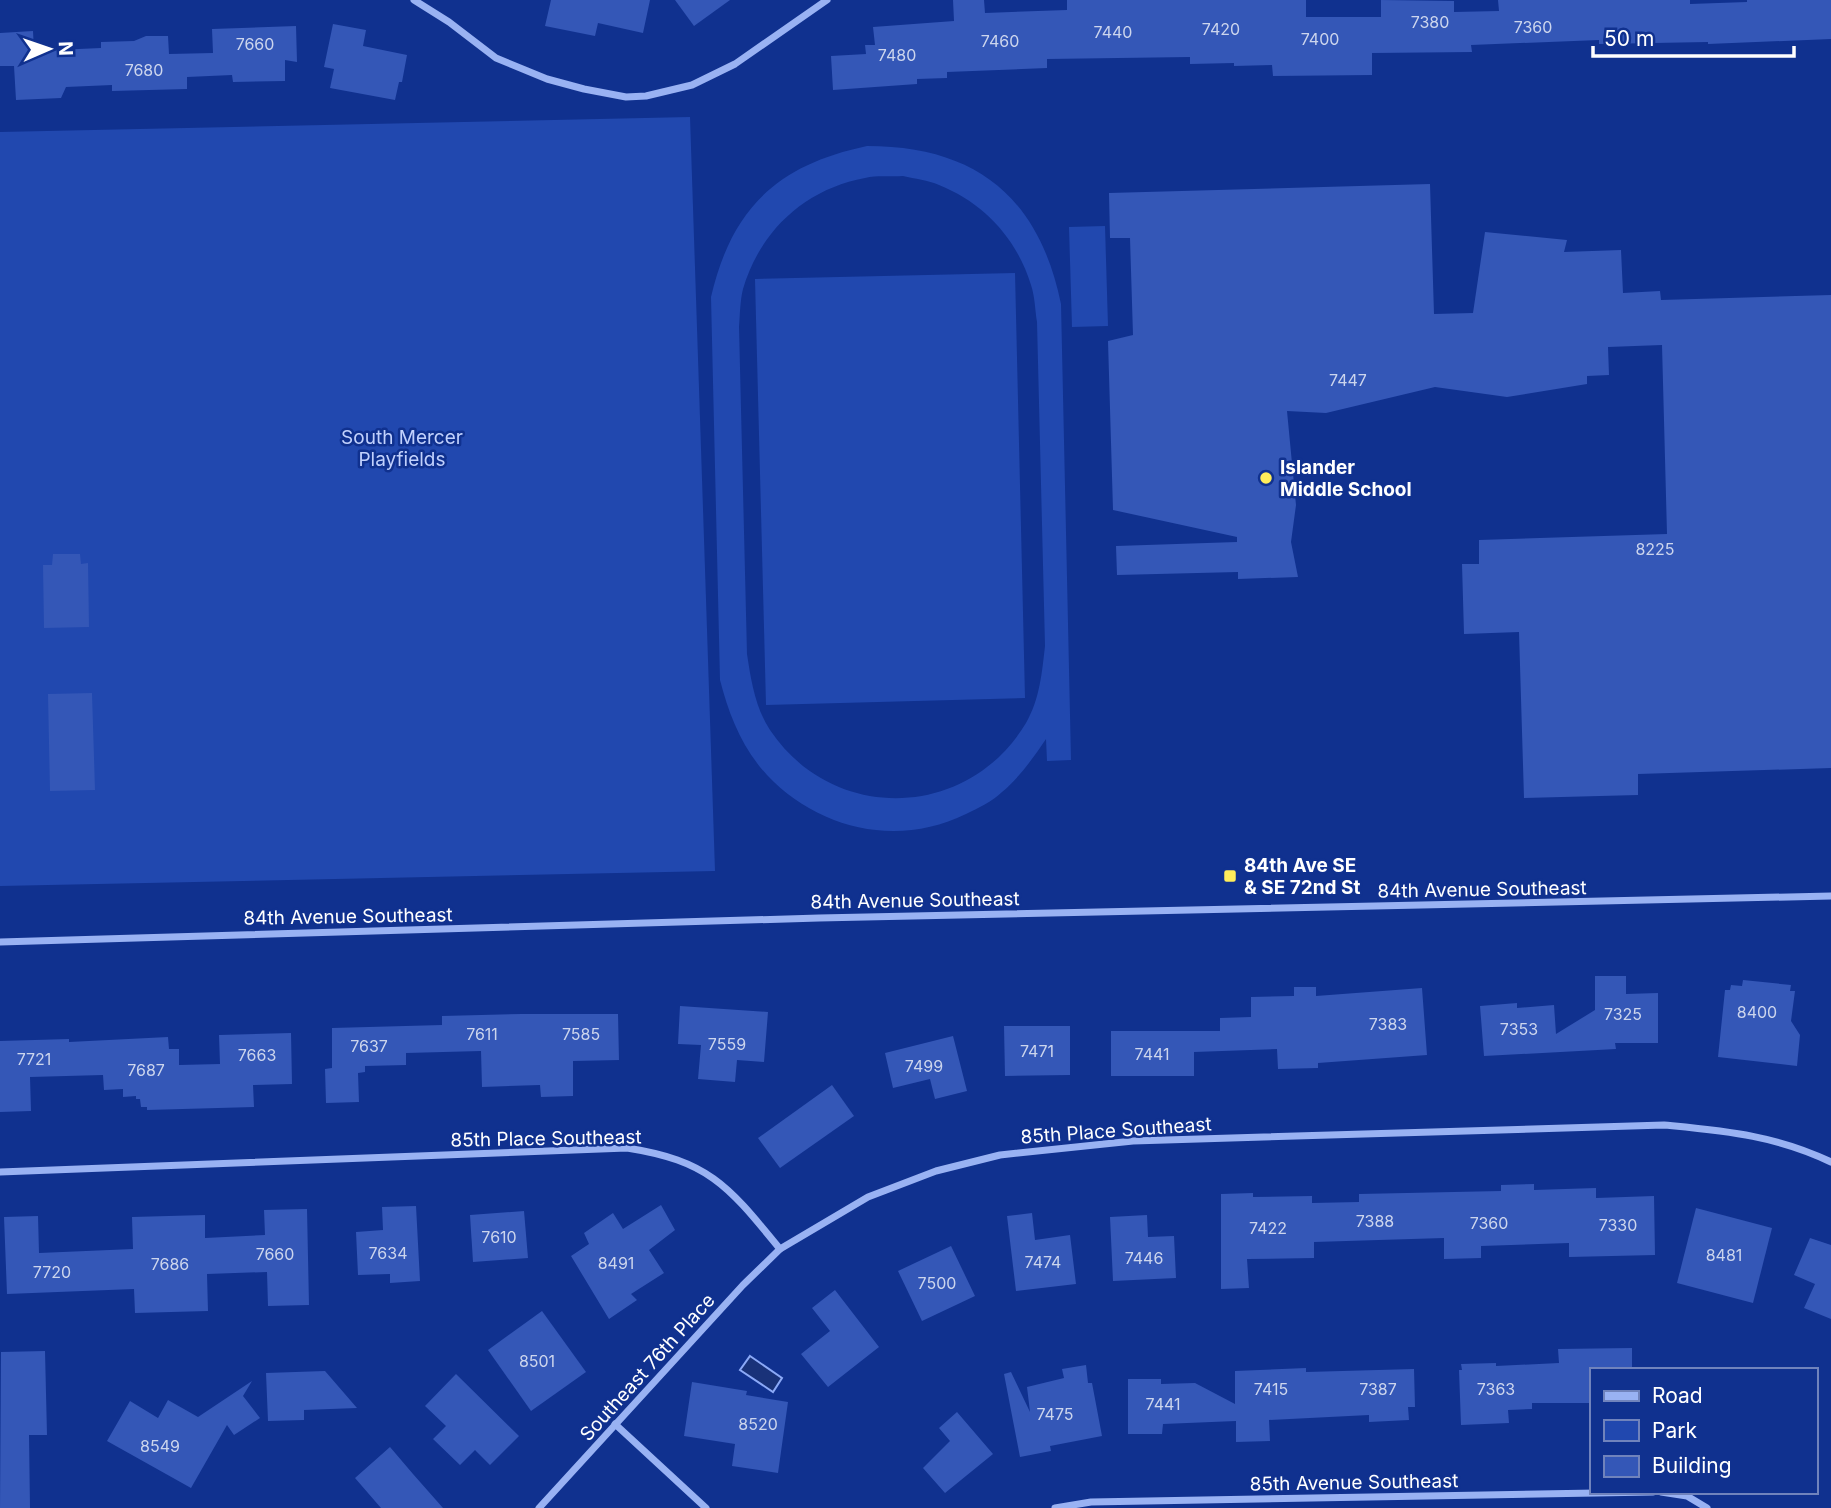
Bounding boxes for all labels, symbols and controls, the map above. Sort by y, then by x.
house number: 7380 [1411,12,1449,32]
north arrow [14,14,84,84]
scale bar [1593,14,1794,58]
house number: 7360 [1514,17,1552,37]
house number: 7420 [1202,19,1240,39]
house number: 7440 [1094,22,1132,42]
text: 50 m [1604,26,1654,51]
house number: 7400 [1301,29,1339,49]
house number: 7460 [981,31,1019,51]
house number: 7660 [236,34,274,54]
text: N [54,41,77,56]
house number: 7480 [878,45,916,65]
house number: 7680 [125,60,163,80]
house number: 7447 [1329,370,1367,390]
park label: South Mercer Playfields [341,426,463,471]
place label: Islander Middle School [1280,456,1412,501]
marker: Islander Middle School [1258,470,1274,486]
house number: 8225 [1635,539,1675,559]
place label: 84th Ave SE & SE 72nd St [1244,854,1361,899]
marker: 84th Ave SE & SE 72nd St [1222,868,1238,884]
street label: 84th Avenue Southeast [1377,876,1587,903]
street label: 84th Avenue Southeast [810,887,1020,914]
street label: 84th Avenue Southeast [243,903,453,930]
house number: 8400 [1737,1002,1777,1022]
house number: 7325 [1604,1004,1642,1024]
house number: 7383 [1369,1014,1407,1034]
house number: 7353 [1500,1019,1538,1039]
house number: 7611 [466,1024,498,1044]
house number: 7585 [562,1024,600,1044]
house number: 7559 [708,1034,746,1054]
house number: 7637 [350,1036,388,1056]
house number: 7471 [1020,1041,1054,1061]
house number: 7441 [1135,1044,1170,1064]
house number: 7663 [238,1045,276,1065]
house number: 7721 [17,1049,51,1069]
house number: 7499 [905,1056,943,1076]
house number: 7687 [127,1060,165,1080]
street label: 85th Place Southeast [1020,1112,1212,1149]
street label: 85th Place Southeast [450,1125,642,1152]
house number: 7388 [1356,1211,1394,1231]
house number: 7360 [1470,1213,1508,1233]
house number: 7330 [1599,1215,1637,1235]
house number: 7422 [1249,1218,1287,1238]
house number: 7610 [481,1227,517,1247]
house number: 7634 [369,1243,407,1263]
house number: 7660 [256,1244,294,1264]
house number: 8481 [1706,1245,1742,1265]
house number: 7446 [1125,1248,1163,1268]
house number: 7474 [1025,1252,1061,1272]
house number: 8491 [598,1253,634,1273]
house number: 7686 [151,1254,189,1274]
house number: 7720 [33,1262,71,1282]
house number: 7500 [918,1273,956,1293]
street label: Southeast 76th Place [575,1289,720,1446]
house number: 8501 [519,1351,555,1371]
legend [1590,1368,1817,1494]
house number: 7415 [1254,1379,1288,1399]
house number: 7387 [1359,1379,1397,1399]
house number: 7363 [1477,1379,1515,1399]
text: Road [1652,1383,1703,1408]
house number: 7441 [1146,1394,1181,1414]
house number: 7475 [1036,1404,1074,1424]
house number: 8520 [738,1414,778,1434]
text: Park [1652,1418,1697,1443]
house number: 8549 [140,1436,180,1456]
text: Building [1652,1453,1732,1478]
street label: 85th Avenue Southeast [1250,1469,1459,1496]

